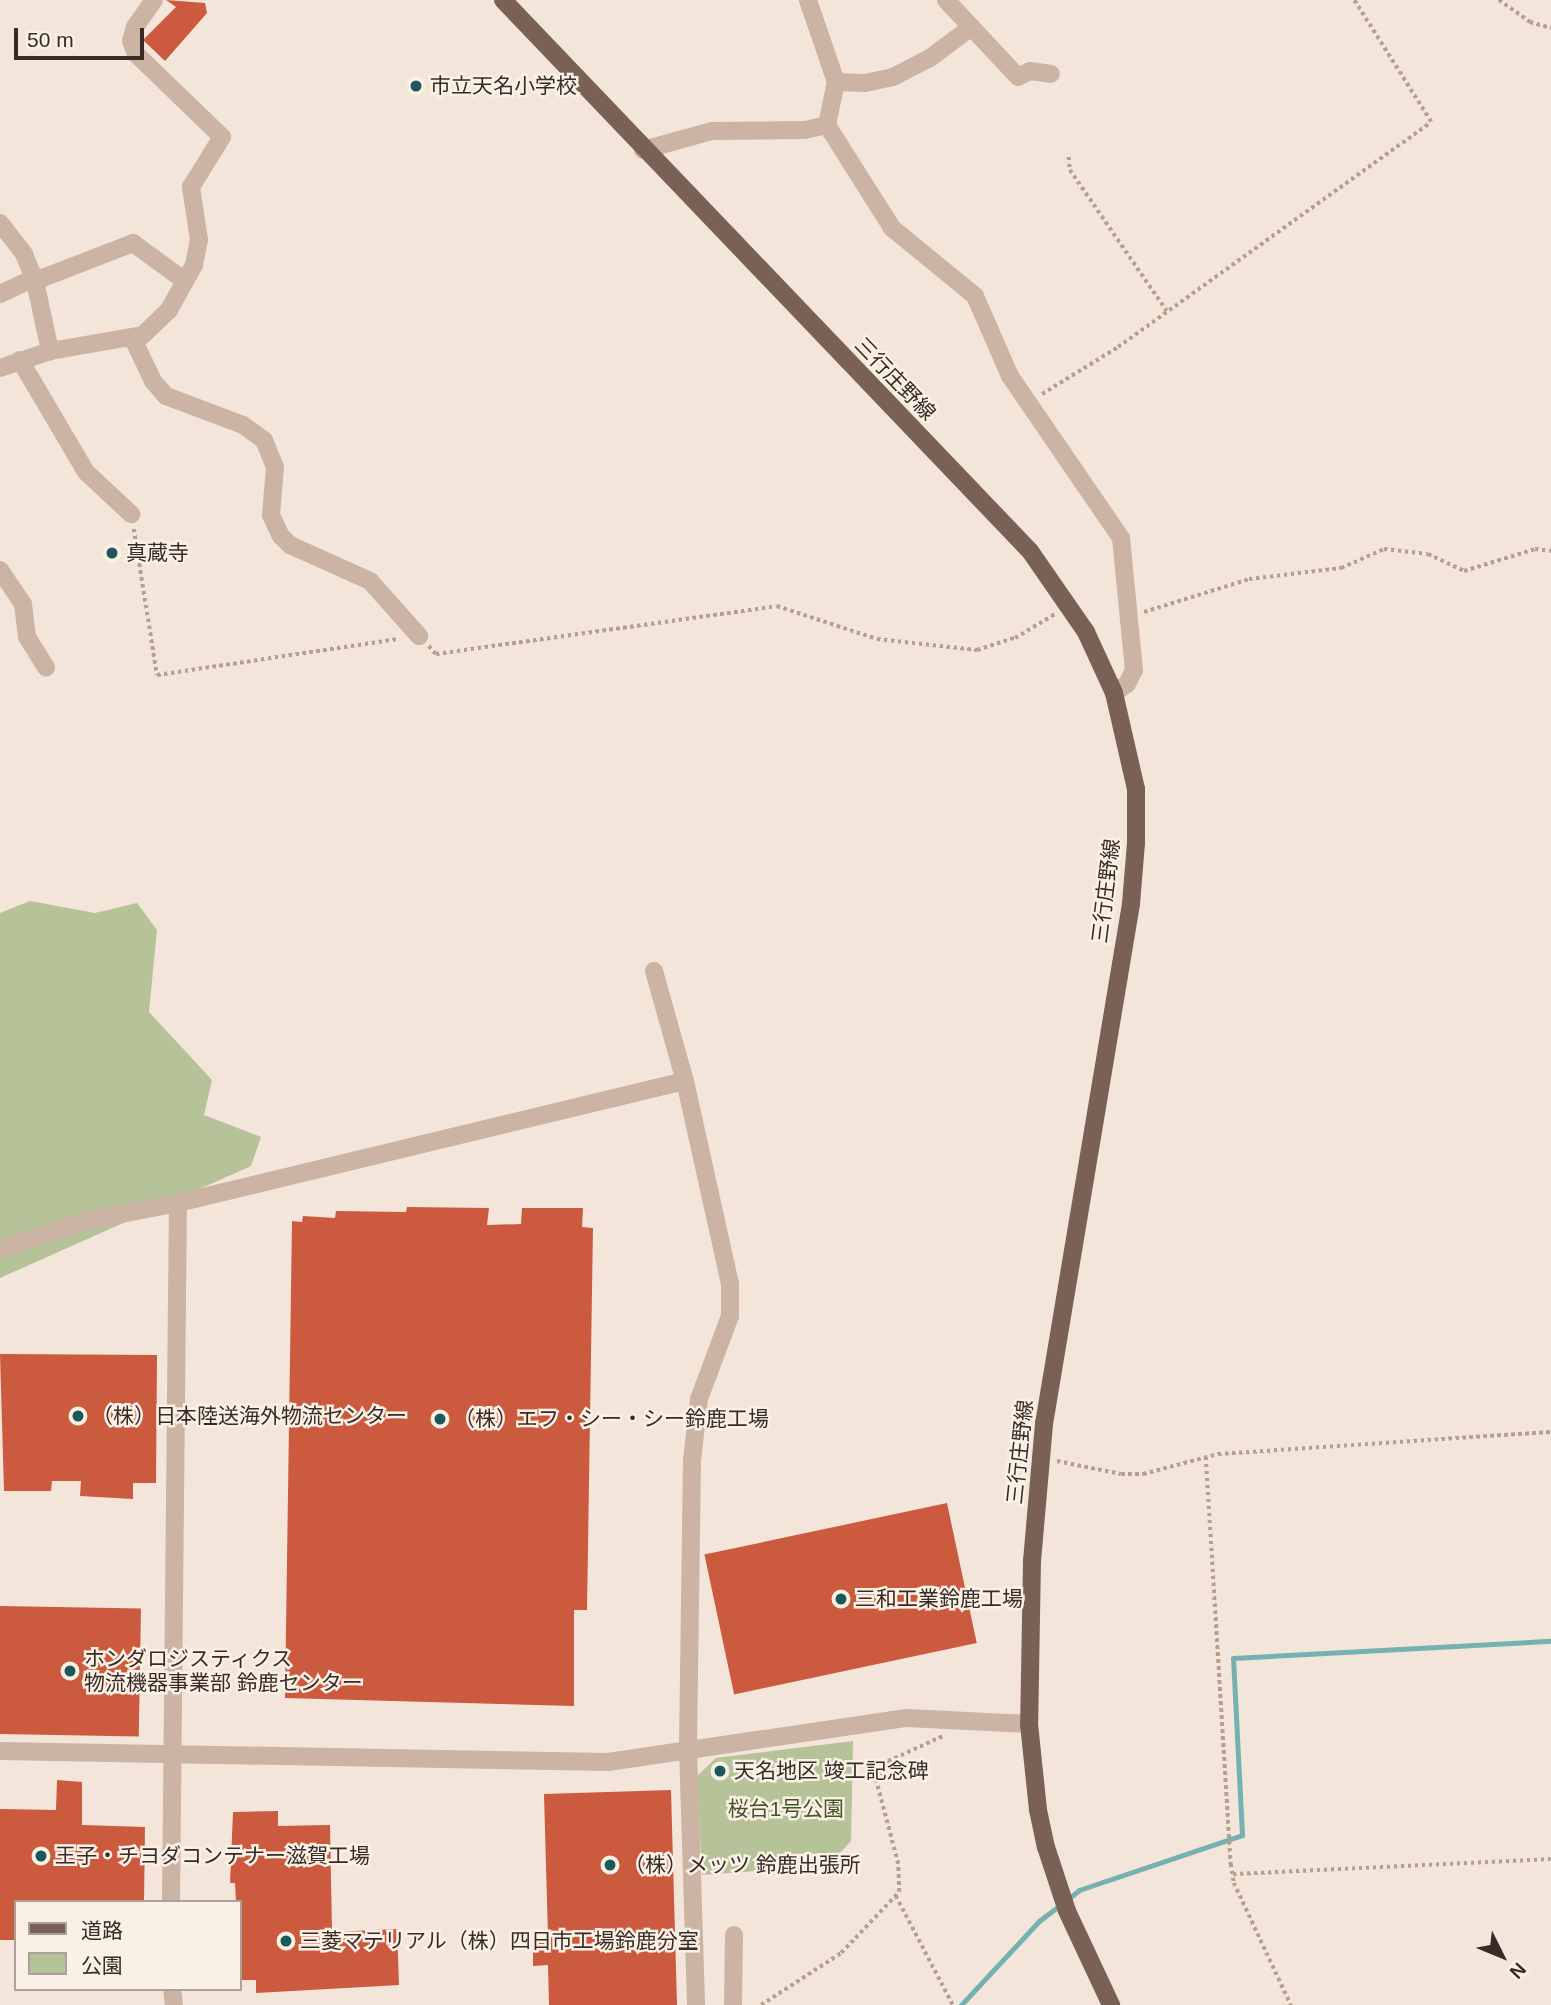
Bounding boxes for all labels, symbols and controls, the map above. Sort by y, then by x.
scale bar [18,14,147,58]
text: 50 m [27,28,74,51]
place label: 市立天名小学校 [430,73,577,99]
marker: 市立天名小学校 [408,78,424,94]
street label: 三行庄野線 [849,332,941,426]
place label: 真蔵寺 [126,540,189,566]
marker: 真蔵寺 [104,545,120,561]
street label: 三行庄野線 [1087,837,1125,945]
street label: 三行庄野線 [1002,1398,1038,1506]
place label: （株）日本陸送海外物流センター [92,1403,407,1429]
place label: （株）エフ・シー・シー鈴鹿工場 [454,1406,769,1432]
marker: （株）日本陸送海外物流センター [70,1408,86,1424]
marker: （株）エフ・シー・シー鈴鹿工場 [432,1411,448,1427]
place label: 三和工業鈴鹿工場 [855,1586,1023,1612]
marker: 三和工業鈴鹿工場 [833,1591,849,1607]
place label: ホンダロジスティクス 物流機器事業部 鈴鹿センター [84,1646,363,1696]
marker: ホンダロジスティクス 物流機器事業部 鈴鹿センター [62,1663,78,1679]
place label: 天名地区 竣工記念碑 [734,1758,929,1784]
marker: 天名地区 竣工記念碑 [712,1763,728,1779]
park label: 桜台1号公園 [728,1796,844,1822]
place label: 王子・チヨダコンテナー滋賀工場 [55,1843,370,1869]
marker: 王子・チヨダコンテナー滋賀工場 [33,1848,49,1864]
place label: （株）メッツ 鈴鹿出張所 [624,1852,861,1878]
marker: （株）メッツ 鈴鹿出張所 [602,1857,618,1873]
legend [14,1900,242,1991]
text: 道路 [81,1919,123,1942]
north arrow [1467,1921,1537,1991]
place label: 三菱マテリアル（株）四日市工場鈴鹿分室 [300,1928,699,1954]
marker: 三菱マテリアル（株）四日市工場鈴鹿分室 [278,1933,294,1949]
text: 公園 [81,1954,123,1977]
text: N [1505,1958,1530,1983]

